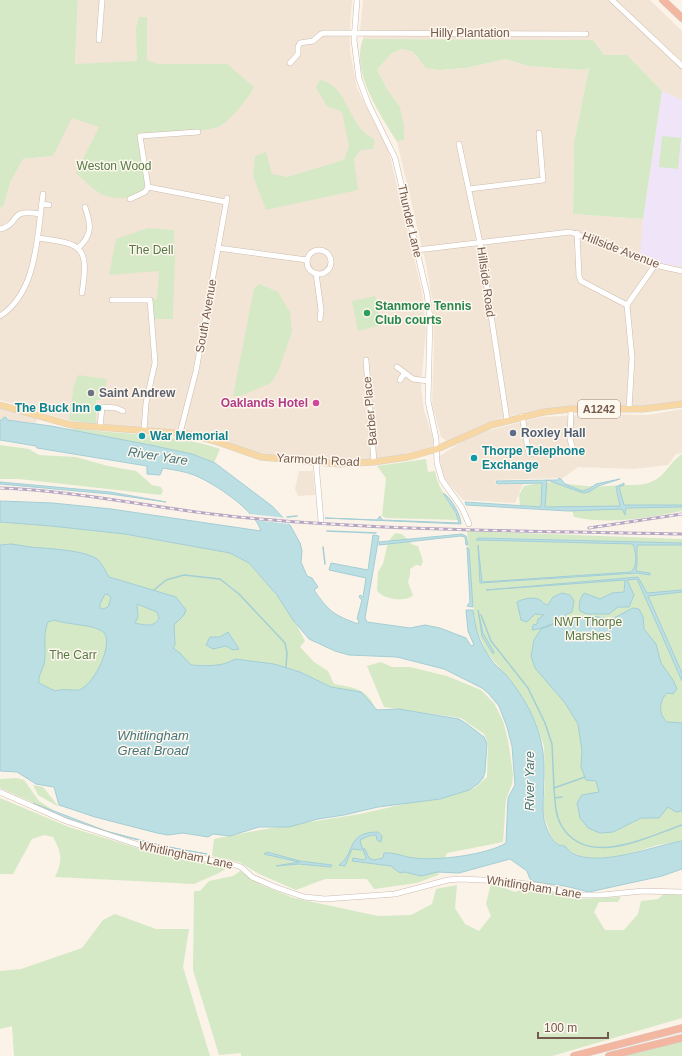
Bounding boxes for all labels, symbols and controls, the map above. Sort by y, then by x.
street label: Hilly Plantation [430,26,510,40]
park label: Weston Wood [77,159,151,173]
street label: Thunder Lane [395,183,425,259]
street label: Hillside Avenue [580,229,662,271]
park label: The Dell [129,243,173,257]
street label: Hillside Road [474,246,498,318]
street label: South Avenue [193,278,219,354]
place label: Stanmore Tennis Club courts [375,299,472,327]
marker: Stanmore Tennis Club courts [362,308,372,318]
street label: Barber Place [360,376,380,446]
place label: Saint Andrew [99,386,176,400]
marker: Saint Andrew [86,388,96,398]
place label: Oaklands Hotel [221,396,308,410]
marker: Oaklands Hotel [311,398,321,408]
road number: A1242 [578,400,620,418]
place label: The Buck Inn [15,401,90,415]
marker: The Buck Inn [93,403,103,413]
place label: Roxley Hall [521,426,586,440]
marker: Roxley Hall [508,428,518,438]
place label: War Memorial [150,429,228,443]
marker: War Memorial [137,431,147,441]
water label: River Yare [127,444,189,468]
place label: Thorpe Telephone Exchange [482,444,585,472]
street label: Yarmouth Road [276,451,360,469]
marker: Thorpe Telephone Exchange [469,453,479,463]
park label: NWT Thorpe Marshes [554,615,622,643]
park label: The Carr [49,648,97,662]
water label: Whitlingham Great Broad [117,728,189,758]
water label: River Yare [522,751,537,811]
street label: Whitlingham Lane [138,838,235,872]
street label: Whitlingham Lane [485,873,583,901]
scale bar [538,1014,608,1040]
text: 100 m [544,1021,577,1035]

